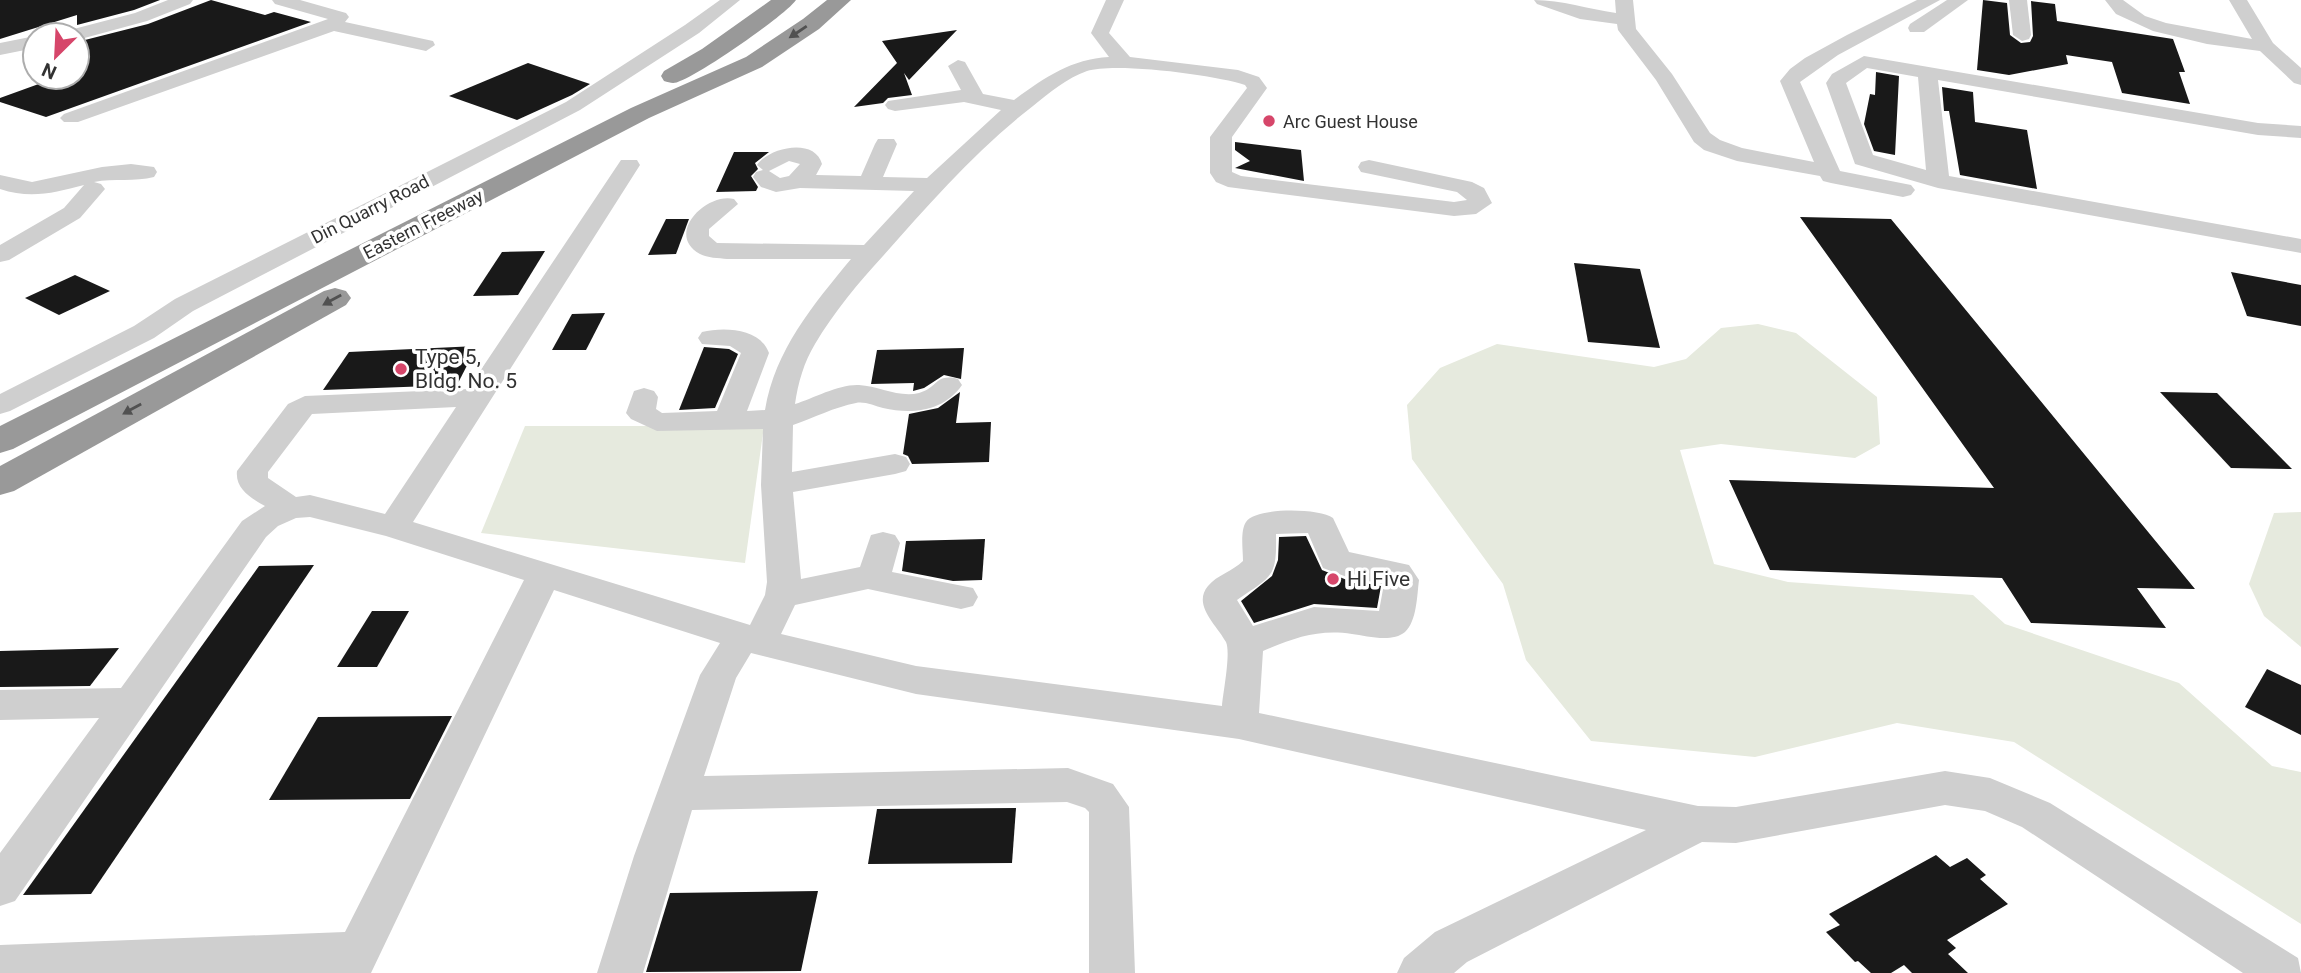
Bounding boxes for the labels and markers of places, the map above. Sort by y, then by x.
place label: Arc Guest House [1283,111,1418,132]
marker: Arc Guest House [1261,113,1277,129]
place label: Type 5, Bldg. No. 5 [415,345,517,393]
marker: Type 5, Bldg. No. 5 [393,361,409,377]
place label: Hi Five [1347,567,1410,591]
marker: Hi Five [1325,571,1341,587]

